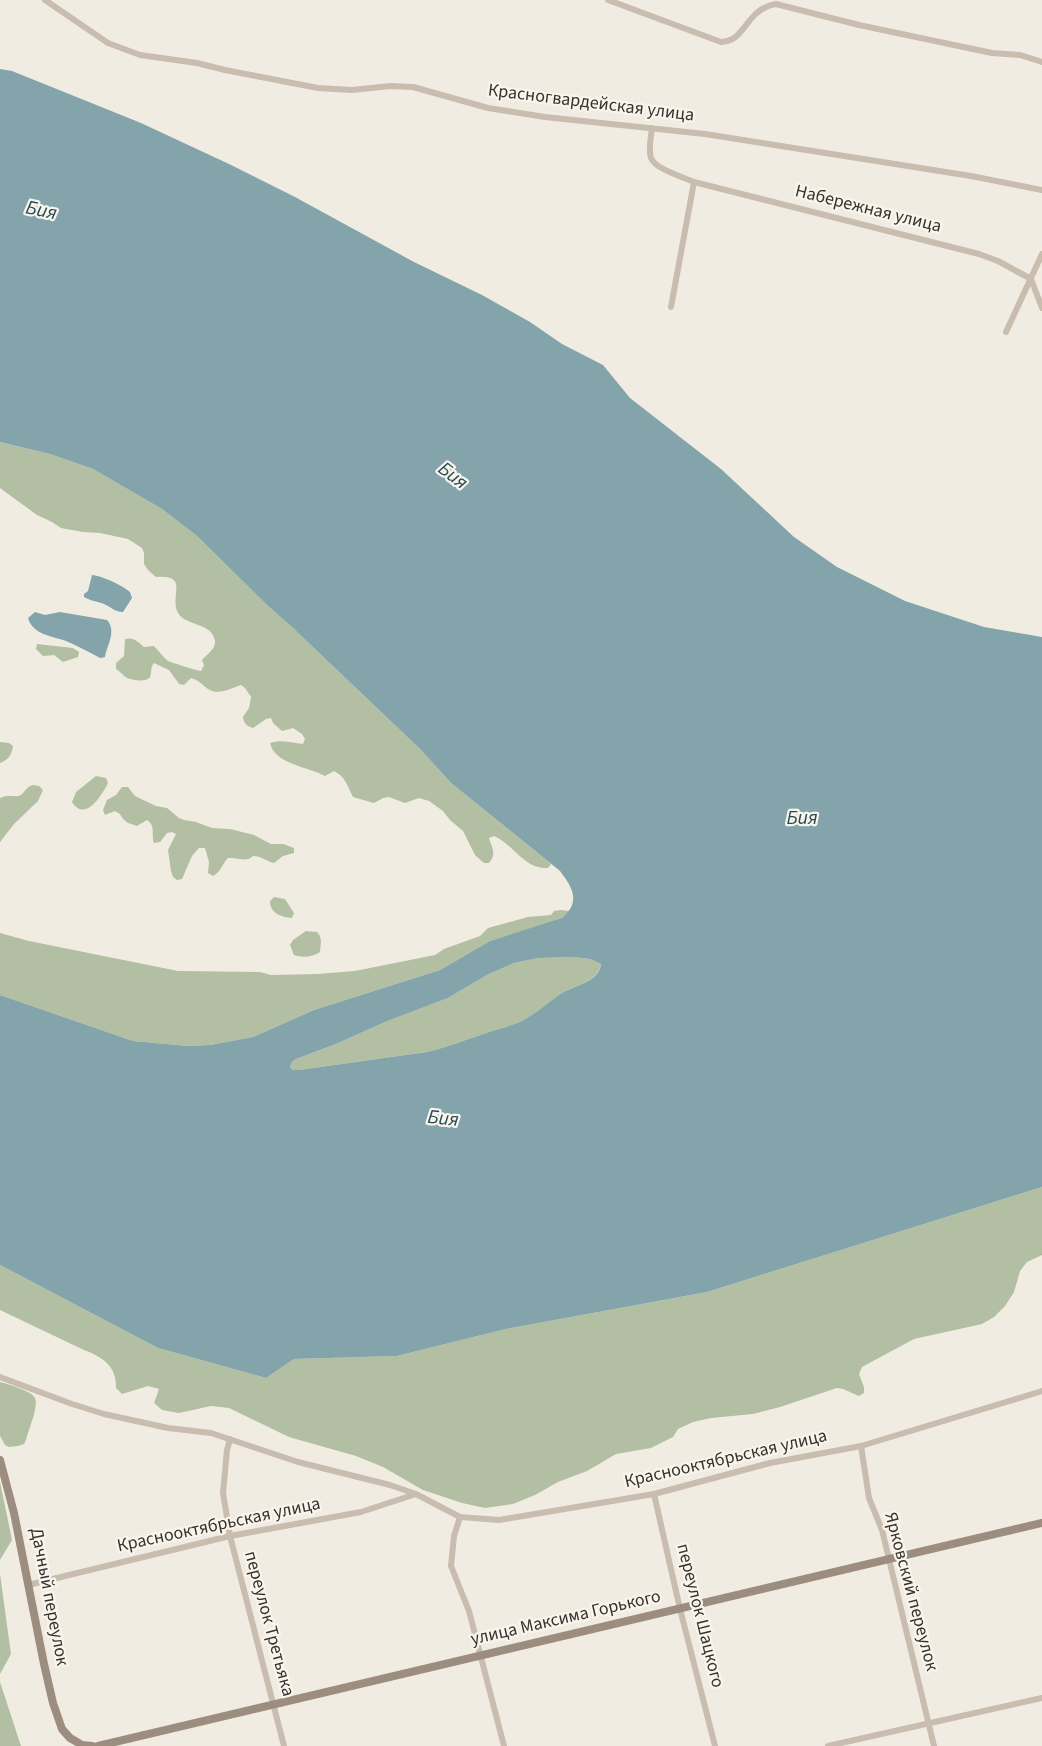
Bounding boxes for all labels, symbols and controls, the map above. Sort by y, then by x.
street label: Красногвардейская улица [487,81,695,127]
street label: Набережная улица [793,181,943,239]
water label: Бия [23,197,59,227]
water label: Бия [432,458,472,496]
water label: Бия [786,808,818,832]
water label: Бия [426,1106,460,1134]
street label: Краснооктябрьская улица [623,1426,829,1494]
street label: Краснооктябрьская улица [115,1494,323,1558]
street label: Ярковский переулок [878,1510,942,1674]
street label: Дачный переулок [24,1526,72,1668]
street label: переулок Шацкого [671,1542,727,1690]
street label: переулок Третьяка [238,1549,298,1699]
street label: улица Максима Горького [469,1587,663,1651]

